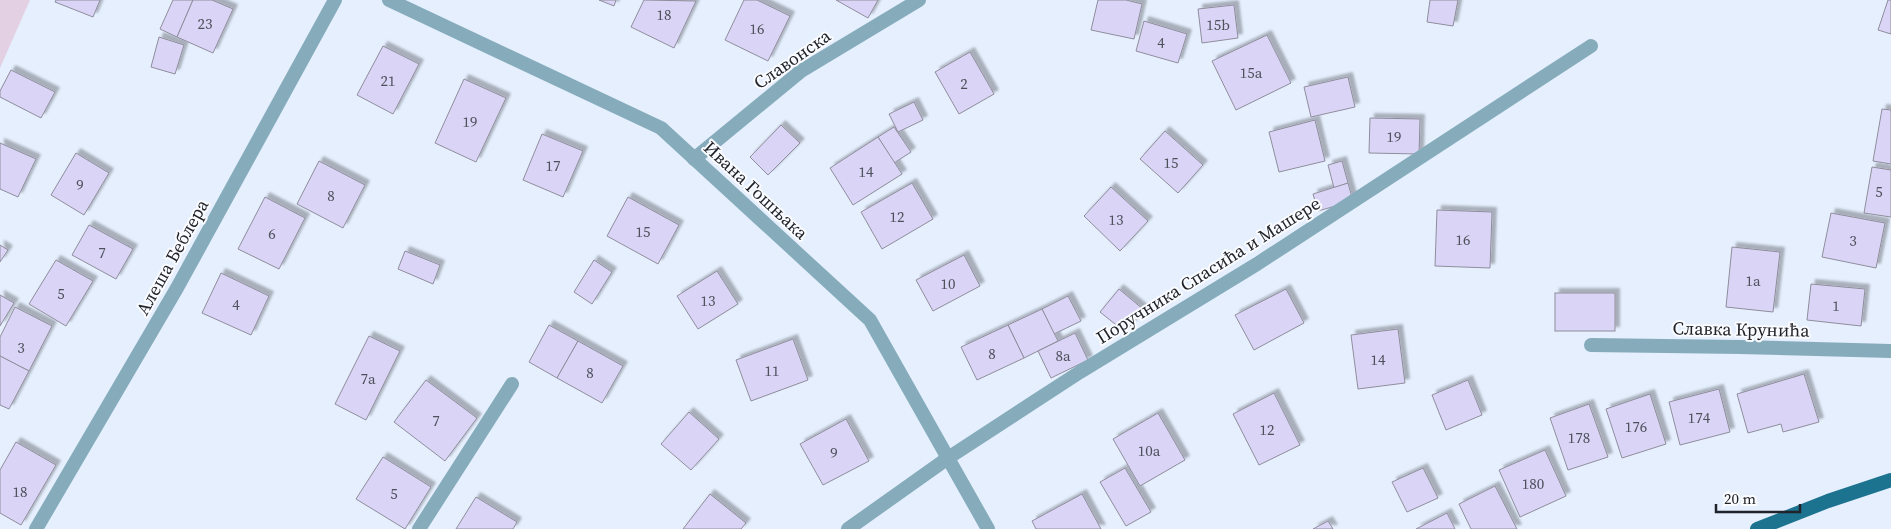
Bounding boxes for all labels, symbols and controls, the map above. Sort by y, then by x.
house number: 18 [656,4,672,25]
house number: 23 [197,13,213,34]
house number: 15b [1206,14,1230,35]
house number: 16 [749,18,765,39]
street label: Славонска [748,23,836,95]
house number: 4 [1157,32,1165,53]
house number: 15a [1240,62,1263,83]
house number: 21 [380,70,396,91]
house number: 2 [960,73,968,94]
house number: 19 [462,111,478,132]
house number: 19 [1386,126,1402,147]
street label: Ивана Гошњака [698,135,814,245]
house number: 15 [1163,152,1179,173]
house number: 17 [545,155,561,176]
house number: 14 [858,161,874,182]
house number: 9 [76,174,84,195]
house number: 5 [1875,181,1883,202]
house number: 8 [327,185,335,206]
street label: Поручника Спасића и Машере [1091,190,1325,350]
street label: Алеша Беблера [130,194,215,319]
house number: 12 [889,206,905,227]
house number: 13 [1108,209,1124,230]
house number: 15 [635,221,651,242]
house number: 6 [268,223,276,244]
house number: 16 [1455,229,1471,250]
house number: 3 [1849,230,1857,251]
house number: 7 [98,242,106,263]
house number: 1a [1745,270,1761,291]
house number: 10 [940,273,956,294]
house number: 5 [57,283,65,304]
house number: 13 [700,290,716,311]
house number: 4 [232,294,240,315]
house number: 1 [1832,295,1840,316]
street label: Славка Крунића [1672,315,1810,343]
house number: 3 [17,337,25,358]
house number: 8 [988,343,996,364]
house number: 8a [1055,345,1071,366]
house number: 14 [1370,349,1386,370]
house number: 11 [764,360,780,381]
house number: 8 [586,362,594,383]
house number: 7a [360,368,376,389]
house number: 174 [1688,407,1711,428]
house number: 7 [432,410,440,431]
house number: 176 [1625,416,1647,437]
house number: 12 [1259,419,1275,440]
house number: 178 [1568,427,1590,448]
house number: 10a [1138,440,1161,461]
house number: 9 [830,442,838,463]
house number: 180 [1522,473,1544,494]
house number: 18 [12,481,28,502]
scale bar [1716,482,1800,514]
house number: 5 [390,483,398,504]
text: 20 m [1724,488,1756,509]

